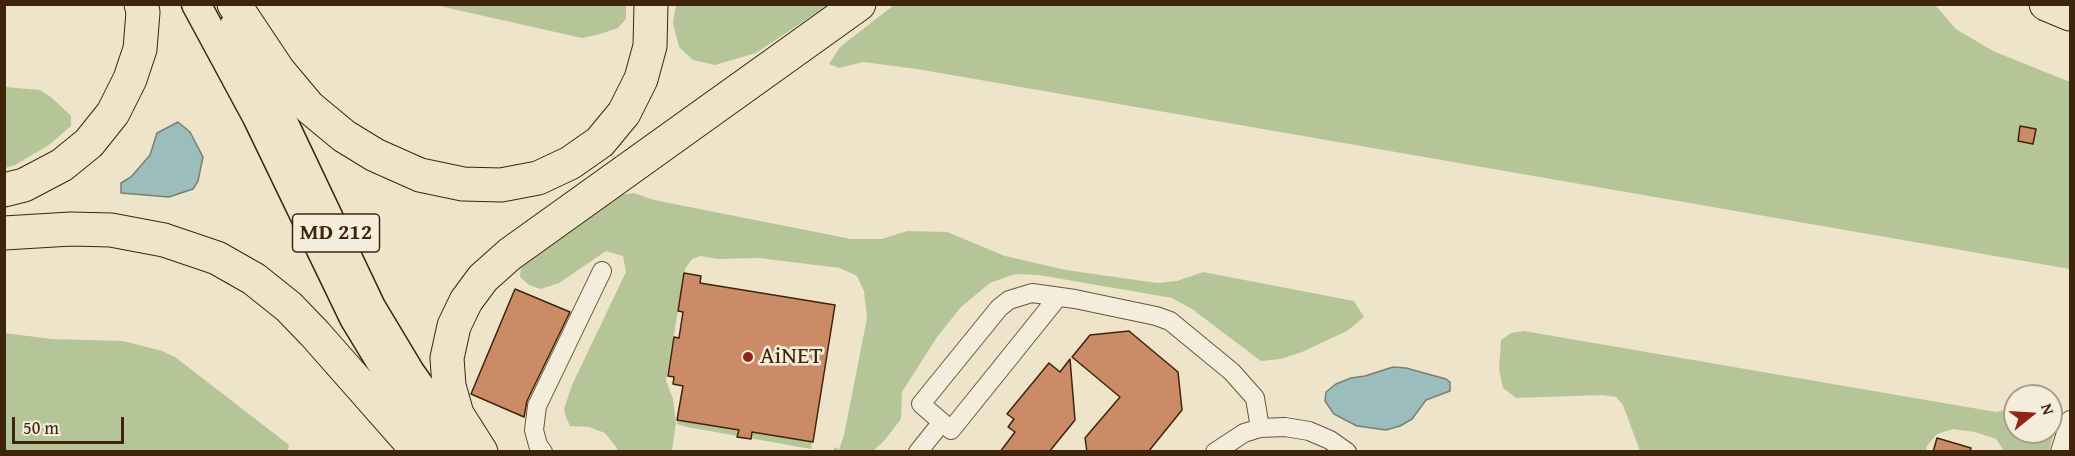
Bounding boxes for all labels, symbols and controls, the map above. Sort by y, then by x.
road number: MD 212 [292,214,380,252]
place label: AiNET [760,343,823,371]
marker: AiNET [741,350,755,364]
north arrow [2003,384,2063,444]
text: N [2035,400,2061,418]
scale bar [15,405,128,443]
text: 50 m [23,414,59,441]

